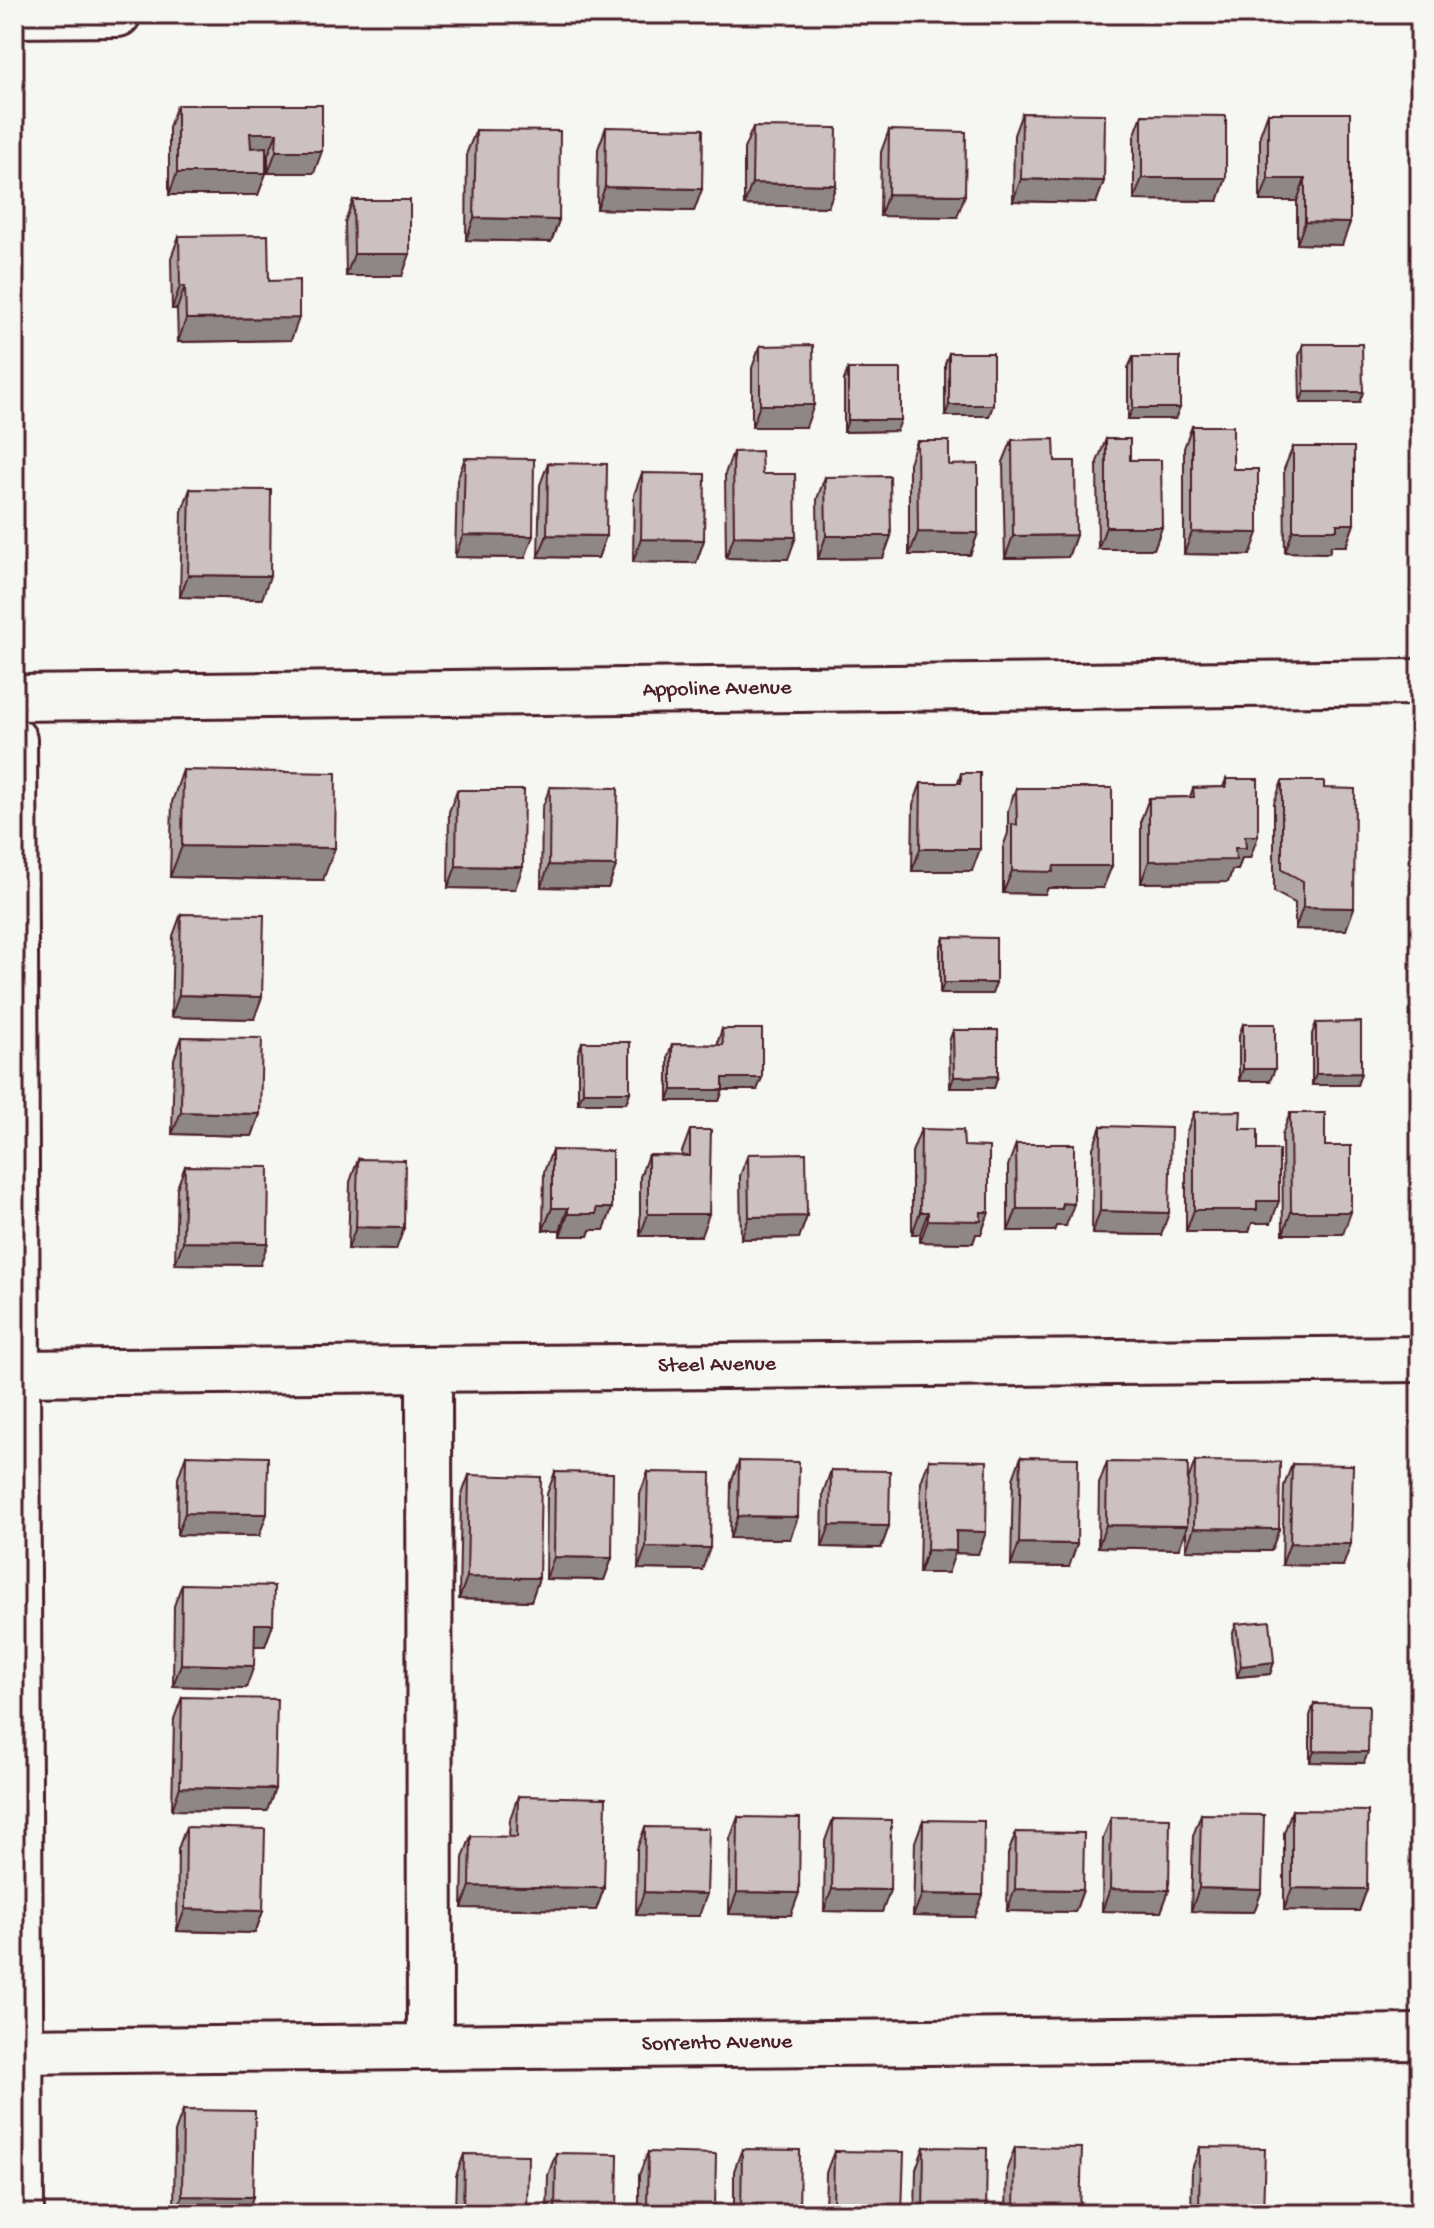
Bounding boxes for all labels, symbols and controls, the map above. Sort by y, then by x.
street label: Appoline Avenue [642,676,792,704]
street label: Steel Avenue [658,1352,777,1380]
street label: Sorrento Avenue [641,2030,793,2058]

